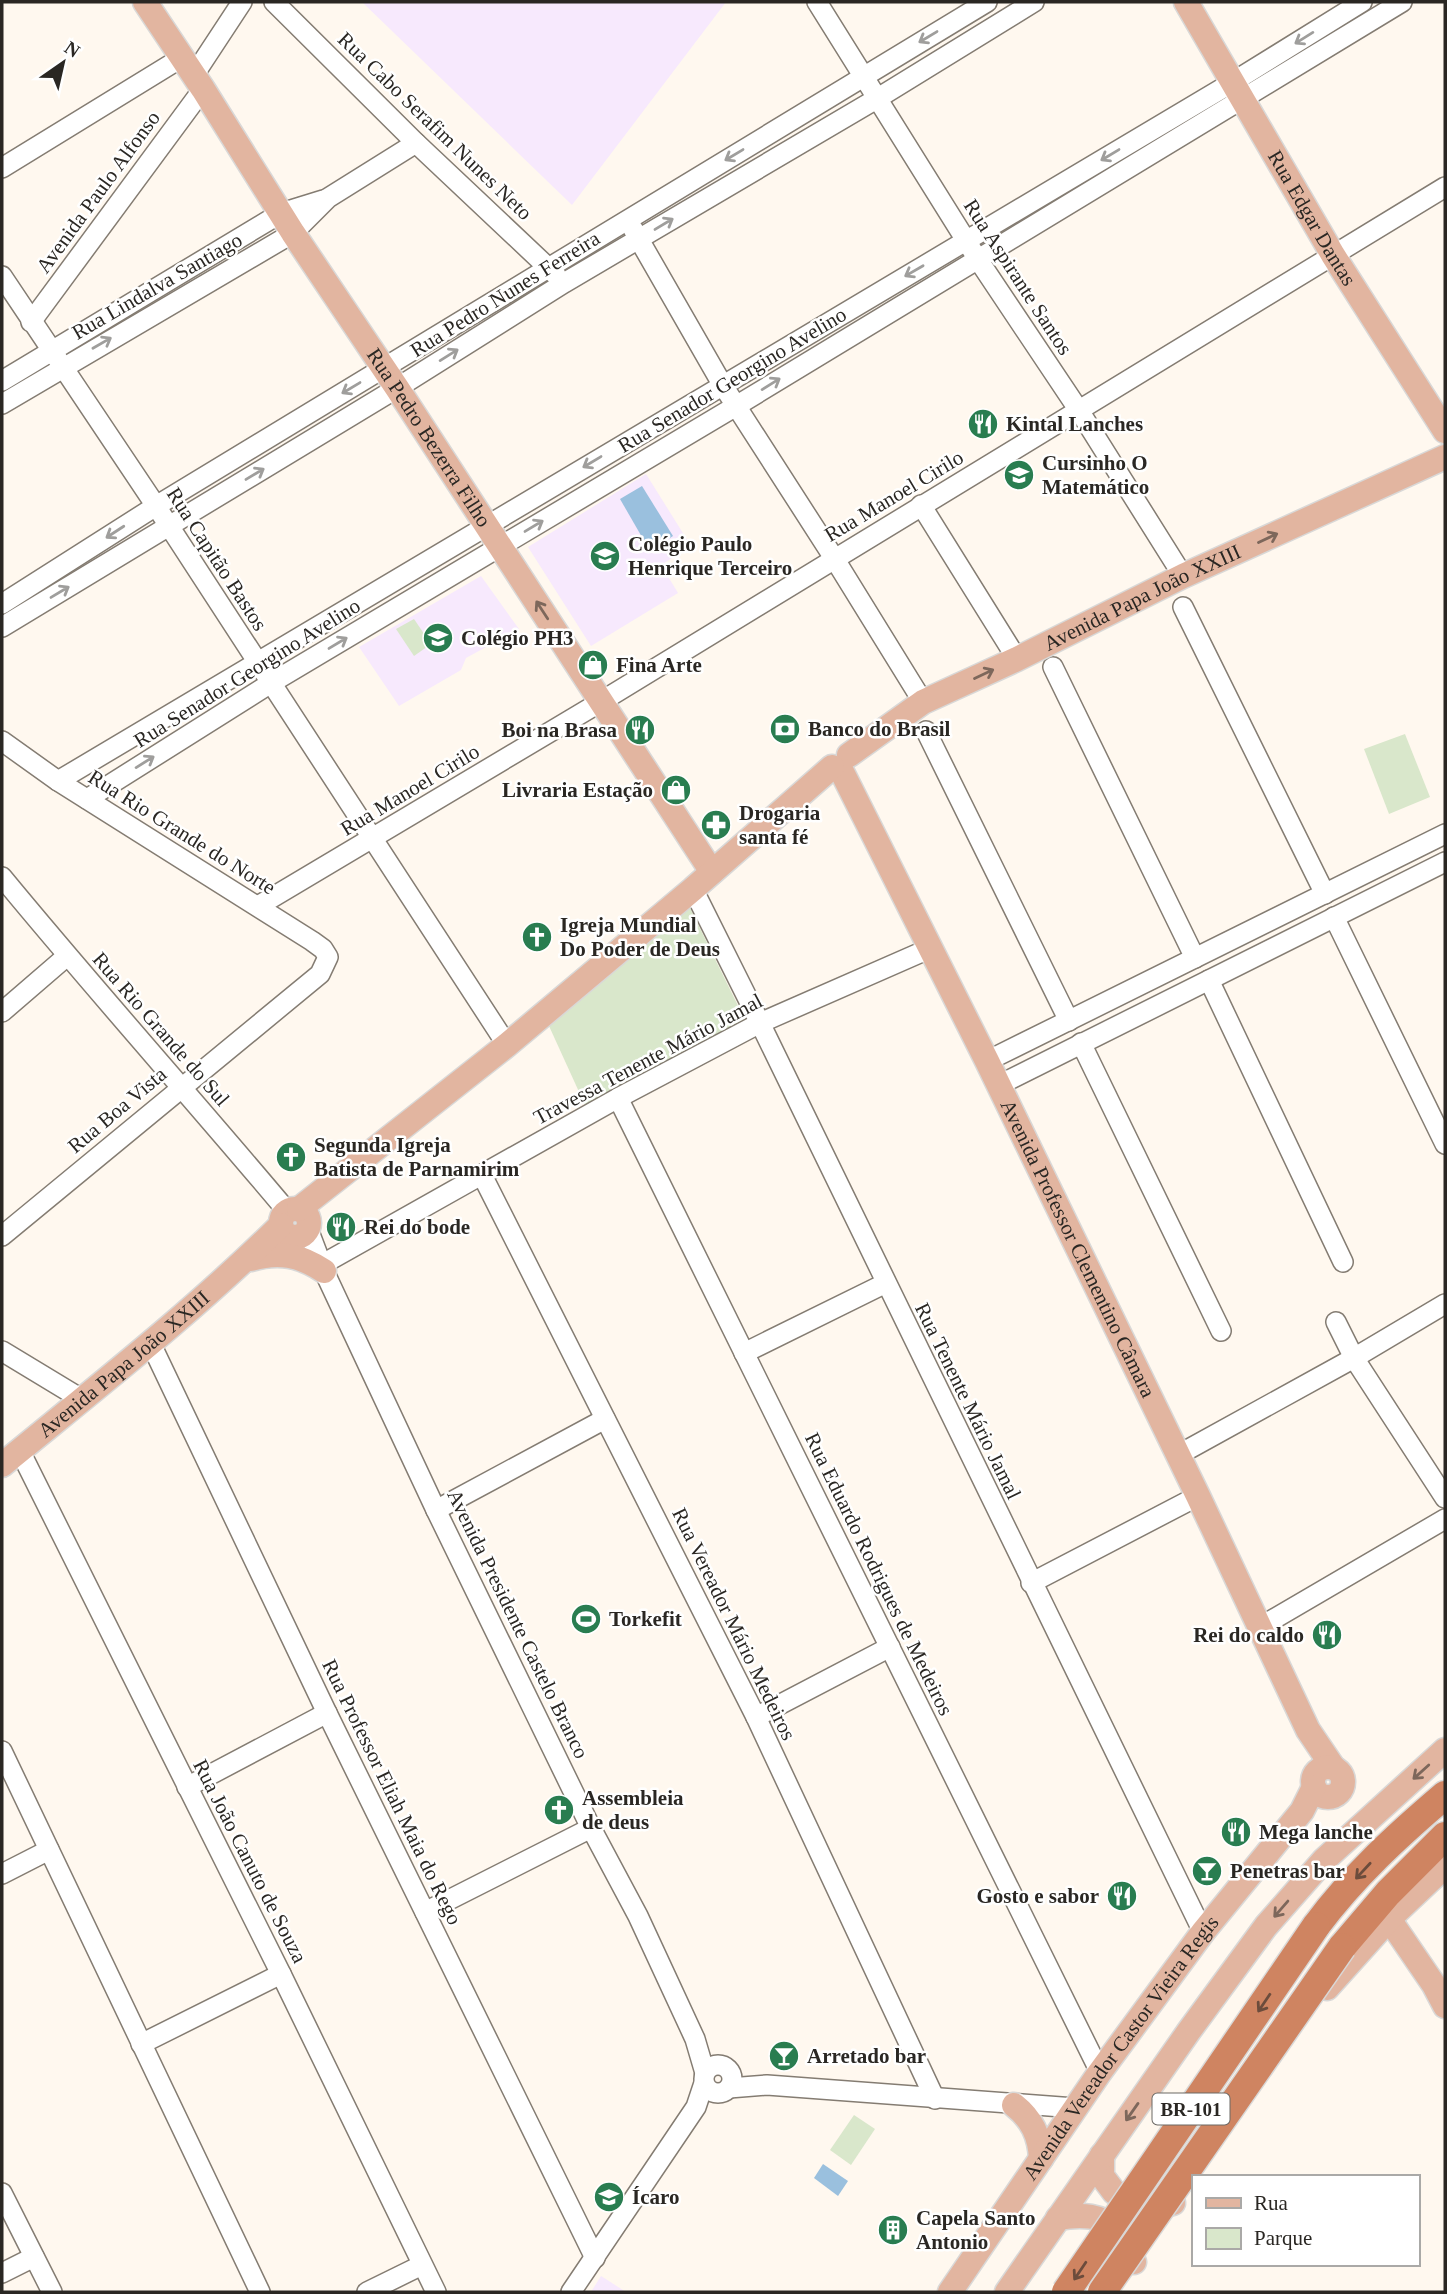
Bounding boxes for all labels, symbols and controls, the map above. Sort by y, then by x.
street label: Rua Cabo Serafim Nunes Neto [333,27,537,225]
north arrow [28,28,98,98]
one-way arrow [919,30,939,44]
one-way arrow [1295,31,1315,45]
text: N [61,37,84,62]
street label: Avenida Paulo Alfonso [31,106,165,278]
street label: Rua Edgar Dantas [1263,146,1361,290]
one-way arrow [724,148,744,162]
one-way arrow [1100,149,1120,163]
street label: Rua Aspirante Santos [959,195,1077,359]
one-way arrow [654,217,674,231]
street label: Rua Pedro Nunes Ferreira [406,226,605,362]
street label: Rua Lindalva Santiago [68,227,246,345]
one-way arrow [904,265,924,279]
street label: Rua Senador Georgino Avelino [613,302,851,458]
one-way arrow [92,336,112,350]
street label: Rua Pedro Bezerra Filho [362,344,496,531]
one-way arrow [438,348,458,362]
one-way arrow [761,377,780,392]
one-way arrow [342,381,362,395]
restaurant icon: Kintal Lanches [966,407,1000,441]
place label: Kintal Lanches [1006,412,1143,436]
street label: Rua Manoel Cirilo [820,445,968,547]
place label: Cursinho O Matemático [1042,451,1149,499]
one-way arrow [582,456,602,470]
school or university icon: Cursinho O Matemático [1002,458,1036,492]
one-way arrow [244,467,264,481]
street label: Rua Capitão Bastos [162,483,272,635]
one-way arrow [523,519,543,533]
one-way arrow [106,524,125,539]
one-way arrow [1257,531,1278,544]
place label: Colégio Paulo Henrique Terceiro [628,532,792,580]
school or university icon: Colégio Paulo Henrique Terceiro [588,539,622,573]
street label: Avenida Papa João XXIII [1040,539,1244,656]
one-way arrow [50,585,70,599]
street label: Rua Senador Georgino Avelino [129,593,365,753]
one-way arrow [534,600,548,620]
school or university icon: Colégio PH3 [421,621,455,655]
place label: Colégio PH3 [461,626,574,650]
one-way arrow [328,635,348,649]
shop icon: Fina Arte [576,648,610,682]
place label: Fina Arte [616,653,702,677]
one-way arrow [973,667,995,680]
bank icon: Banco do Brasil [768,712,802,746]
restaurant icon: Boi na Brasa [623,713,657,747]
place label: Banco do Brasil [808,717,951,741]
place label: Boi na Brasa [501,718,617,742]
street label: Rua Manoel Cirilo [336,739,484,841]
one-way arrow [135,755,154,770]
street label: Rua Rio Grande do Norte [84,765,280,899]
shop icon: Livraria Estação [659,773,693,807]
place label: Livraria Estação [502,778,653,802]
place label: Drogaria santa fé [739,801,821,849]
pharmacy icon: Drogaria santa fé [699,808,733,842]
place label: Igreja Mundial Do Poder de Deus [560,913,720,961]
church icon: Igreja Mundial Do Poder de Deus [520,920,554,954]
street label: Rua Rio Grande do Sul [88,947,234,1111]
street label: Travessa Tenente Mário Jamal [529,988,767,1130]
street label: Rua Boa Vista [63,1062,172,1158]
street label: Avenida Professor Clementino Câmara [996,1096,1161,1402]
place label: Segunda Igreja Batista de Parnamirim [314,1133,520,1181]
church icon: Segunda Igreja Batista de Parnamirim [274,1140,308,1174]
restaurant icon: Rei do bode [324,1210,358,1244]
place label: Rei do bode [364,1215,470,1239]
street label: Avenida Papa João XXIII [33,1286,214,1443]
street label: Rua Tenente Mário Jamal [910,1299,1026,1503]
street label: Rua Eduardo Rodrigues de Medeiros [800,1429,958,1719]
street label: Avenida Presidente Castelo Branco [442,1486,594,1762]
street label: Rua Vereador Mário Medeiros [667,1504,801,1744]
sports icon: Torkefit [569,1602,603,1636]
place label: Torkefit [609,1607,682,1631]
restaurant icon: Rei do caldo [1310,1618,1344,1652]
place label: Rei do caldo [1193,1623,1304,1647]
street label: Rua Professor Eliah Maia do Rego [317,1655,467,1929]
street label: Rua João Canuto de Souza [188,1755,312,1967]
one-way arrow [1413,1763,1430,1780]
place label: Assembleia de deus [582,1786,684,1834]
church icon: Assembleia de deus [542,1793,576,1827]
restaurant icon: Mega lanche [1219,1815,1253,1849]
place label: Mega lanche [1259,1820,1373,1844]
bar icon: Penetras bar [1190,1854,1224,1888]
place label: Penetras bar [1230,1859,1345,1883]
one-way arrow [1354,1862,1371,1879]
restaurant icon: Gosto e sabor [1105,1879,1139,1913]
place label: Gosto e sabor [977,1884,1099,1908]
one-way arrow [1273,1899,1289,1917]
street label: Avenida Vereador Castor Vieira Regis [1018,1911,1224,2185]
one-way arrow [1257,1993,1271,2012]
bar icon: Arretado bar [767,2039,801,2073]
place label: Arretado bar [807,2044,926,2068]
road number: BR-101 [1152,2094,1230,2124]
one-way arrow [1125,2102,1139,2121]
legend [1192,2175,1419,2266]
school or university icon: Ícaro [592,2180,626,2214]
place label: Ícaro [632,2185,679,2209]
text: Rua [1254,2191,1289,2215]
place label: Capela Santo Antonio [916,2206,1036,2254]
building icon: Capela Santo Antonio [876,2213,910,2247]
text: Parque [1254,2226,1312,2250]
one-way arrow [1073,2261,1087,2280]

